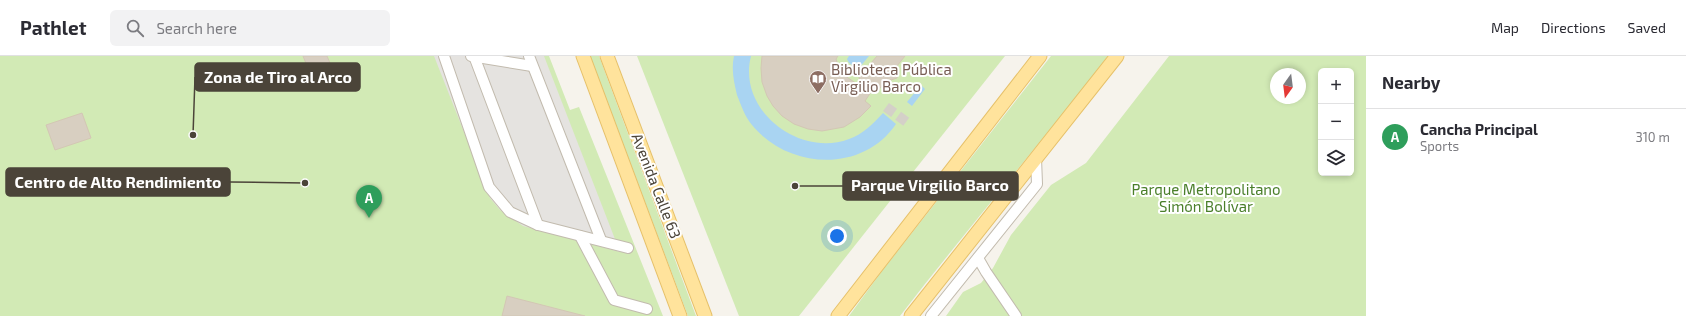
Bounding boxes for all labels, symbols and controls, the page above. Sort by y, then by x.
search box [110,10,390,46]
text: Pathlet [20,16,86,39]
icon: search [124,17,146,39]
text: Search here [156,19,237,37]
text: Map [1491,19,1519,36]
text: Directions [1541,19,1606,36]
text: Saved [1628,19,1666,36]
place label: Biblioteca Pública Virgilio Barco [831,60,952,95]
callout: Zona de Tiro al Arco [195,63,360,91]
text: Zona de Tiro al Arco [204,67,352,86]
north arrow [1270,68,1306,104]
map controls [1318,68,1354,176]
button: + [1318,68,1354,104]
library icon: Biblioteca Pública Virgilio Barco [808,69,828,94]
text: Nearby [1382,72,1440,92]
button: − [1318,104,1354,140]
text: Cancha Principal [1420,120,1538,138]
text: A [1391,129,1399,145]
text: 310 m [1635,129,1670,145]
street label: Avenida Calle 63 [629,130,685,241]
text: Sports [1420,138,1459,154]
button: layers [1318,140,1354,176]
callout: Centro de Alto Rendimiento [6,168,230,196]
text: Centro de Alto Rendimiento [15,172,221,191]
callout: Parque Virgilio Barco [843,172,1018,200]
text: Parque Virgilio Barco [851,175,1009,194]
park label: Parque Metropolitano Simón Bolívar [1131,180,1281,215]
pin: A [356,185,382,218]
your location [827,226,847,246]

